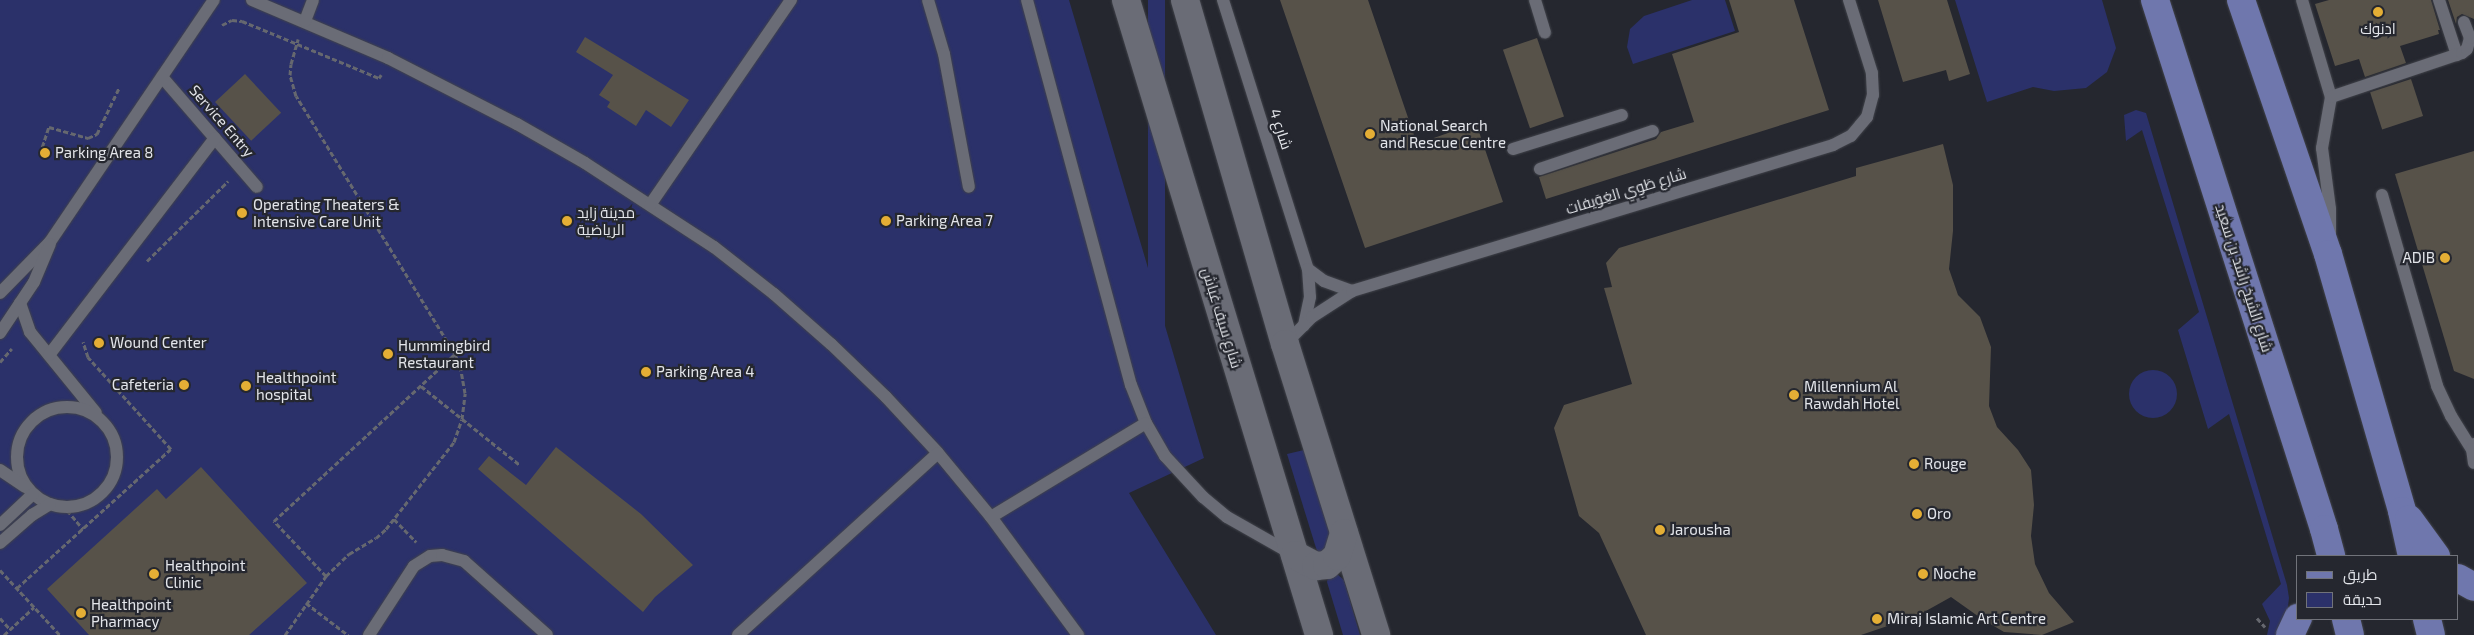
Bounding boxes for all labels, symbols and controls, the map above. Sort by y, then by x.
marker: ادنوك [2372,6,2384,18]
place label: ادنوك [2360,20,2396,38]
street label: Service Entry [186,81,258,161]
street label: شارع 4 [1266,106,1296,152]
place label: National Search and Rescue Centre [1380,116,1506,151]
marker: National Search and Rescue Centre [1364,128,1376,140]
place label: Parking Area 8 [55,144,154,162]
marker: Parking Area 8 [39,147,51,159]
street label: شارع طَوِي الغِوَيفات [1563,164,1689,218]
place label: Operating Theaters & Intensive Care Unit [253,195,400,230]
street label: شارع الشيخ راشد بن سعيد [2212,202,2276,354]
place label: مدينة زايد الرياضية [577,203,635,238]
marker: Operating Theaters & Intensive Care Unit [235,206,249,220]
place label: Parking Area 7 [896,212,993,230]
marker: مدينة زايد الرياضية [561,215,573,227]
marker: Parking Area 7 [880,215,892,227]
place label: ADIB [2402,249,2435,267]
marker: ADIB [2439,252,2451,264]
street label: شارع سيف غباش [1198,266,1246,370]
place label: Wound Center [110,334,207,352]
marker: Wound Center [92,336,106,350]
place label: Hummingbird Restaurant [398,336,490,371]
marker: Hummingbird Restaurant [382,348,394,360]
place label: Parking Area 4 [656,363,755,381]
marker: Parking Area 4 [640,366,652,378]
place label: Healthpoint hospital [256,368,336,403]
place label: Cafeteria [112,376,174,394]
place label: Millennium Al Rawdah Hotel [1804,377,1899,412]
marker: Cafeteria [178,379,190,391]
marker: Healthpoint hospital [240,380,252,392]
marker: Millennium Al Rawdah Hotel [1788,389,1800,401]
place label: Rouge [1924,455,1967,473]
marker: Rouge [1908,458,1920,470]
place label: Oro [1927,505,1951,523]
marker: Oro [1911,508,1923,520]
place label: Jarousha [1670,521,1731,539]
marker: Jarousha [1654,524,1666,536]
legend [2296,555,2459,620]
place label: Healthpoint Clinic [165,556,245,591]
place label: Noche [1933,565,1976,583]
text: طريق [2343,565,2377,583]
marker: Healthpoint Clinic [147,567,161,581]
marker: Noche [1917,568,1929,580]
text: حديقة [2343,590,2382,608]
place label: Healthpoint Pharmacy [91,595,171,630]
marker: Healthpoint Pharmacy [75,607,87,619]
place label: Miraj Islamic Art Centre [1887,610,2046,628]
marker: Miraj Islamic Art Centre [1871,613,1883,625]

